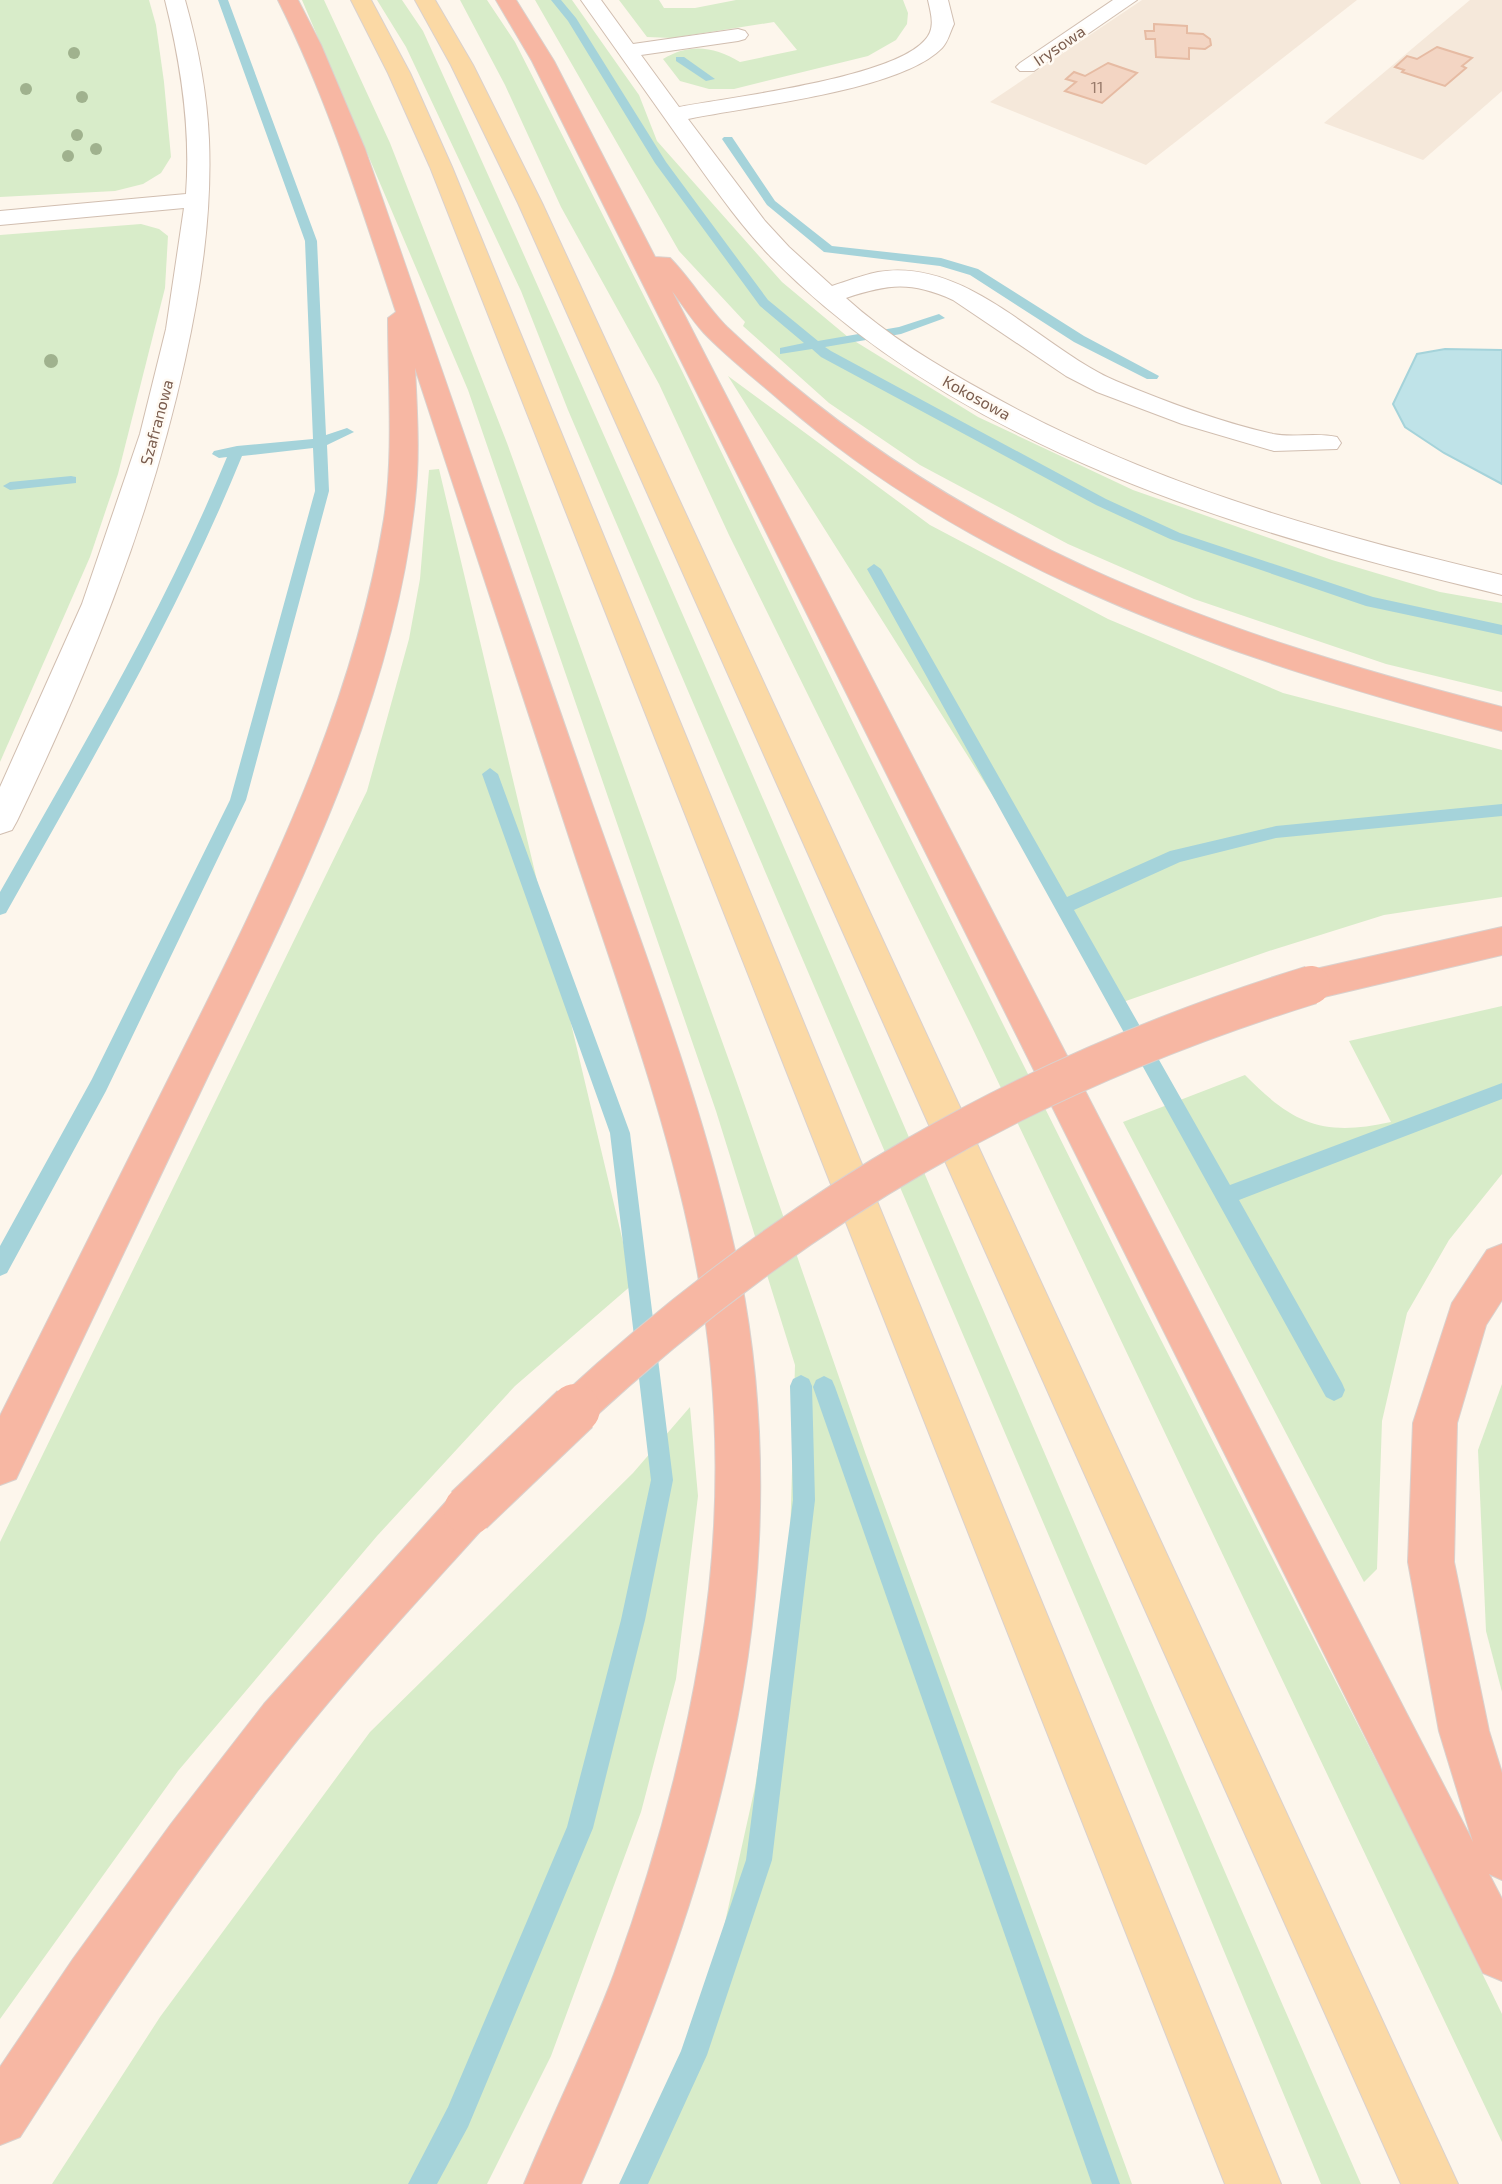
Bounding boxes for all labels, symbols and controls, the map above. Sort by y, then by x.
street label: Irysowa [1030,21,1088,69]
house number: 11 [1091,77,1103,96]
street label: Kokosowa [940,371,1014,423]
street label: Szafranowa [136,377,176,467]

